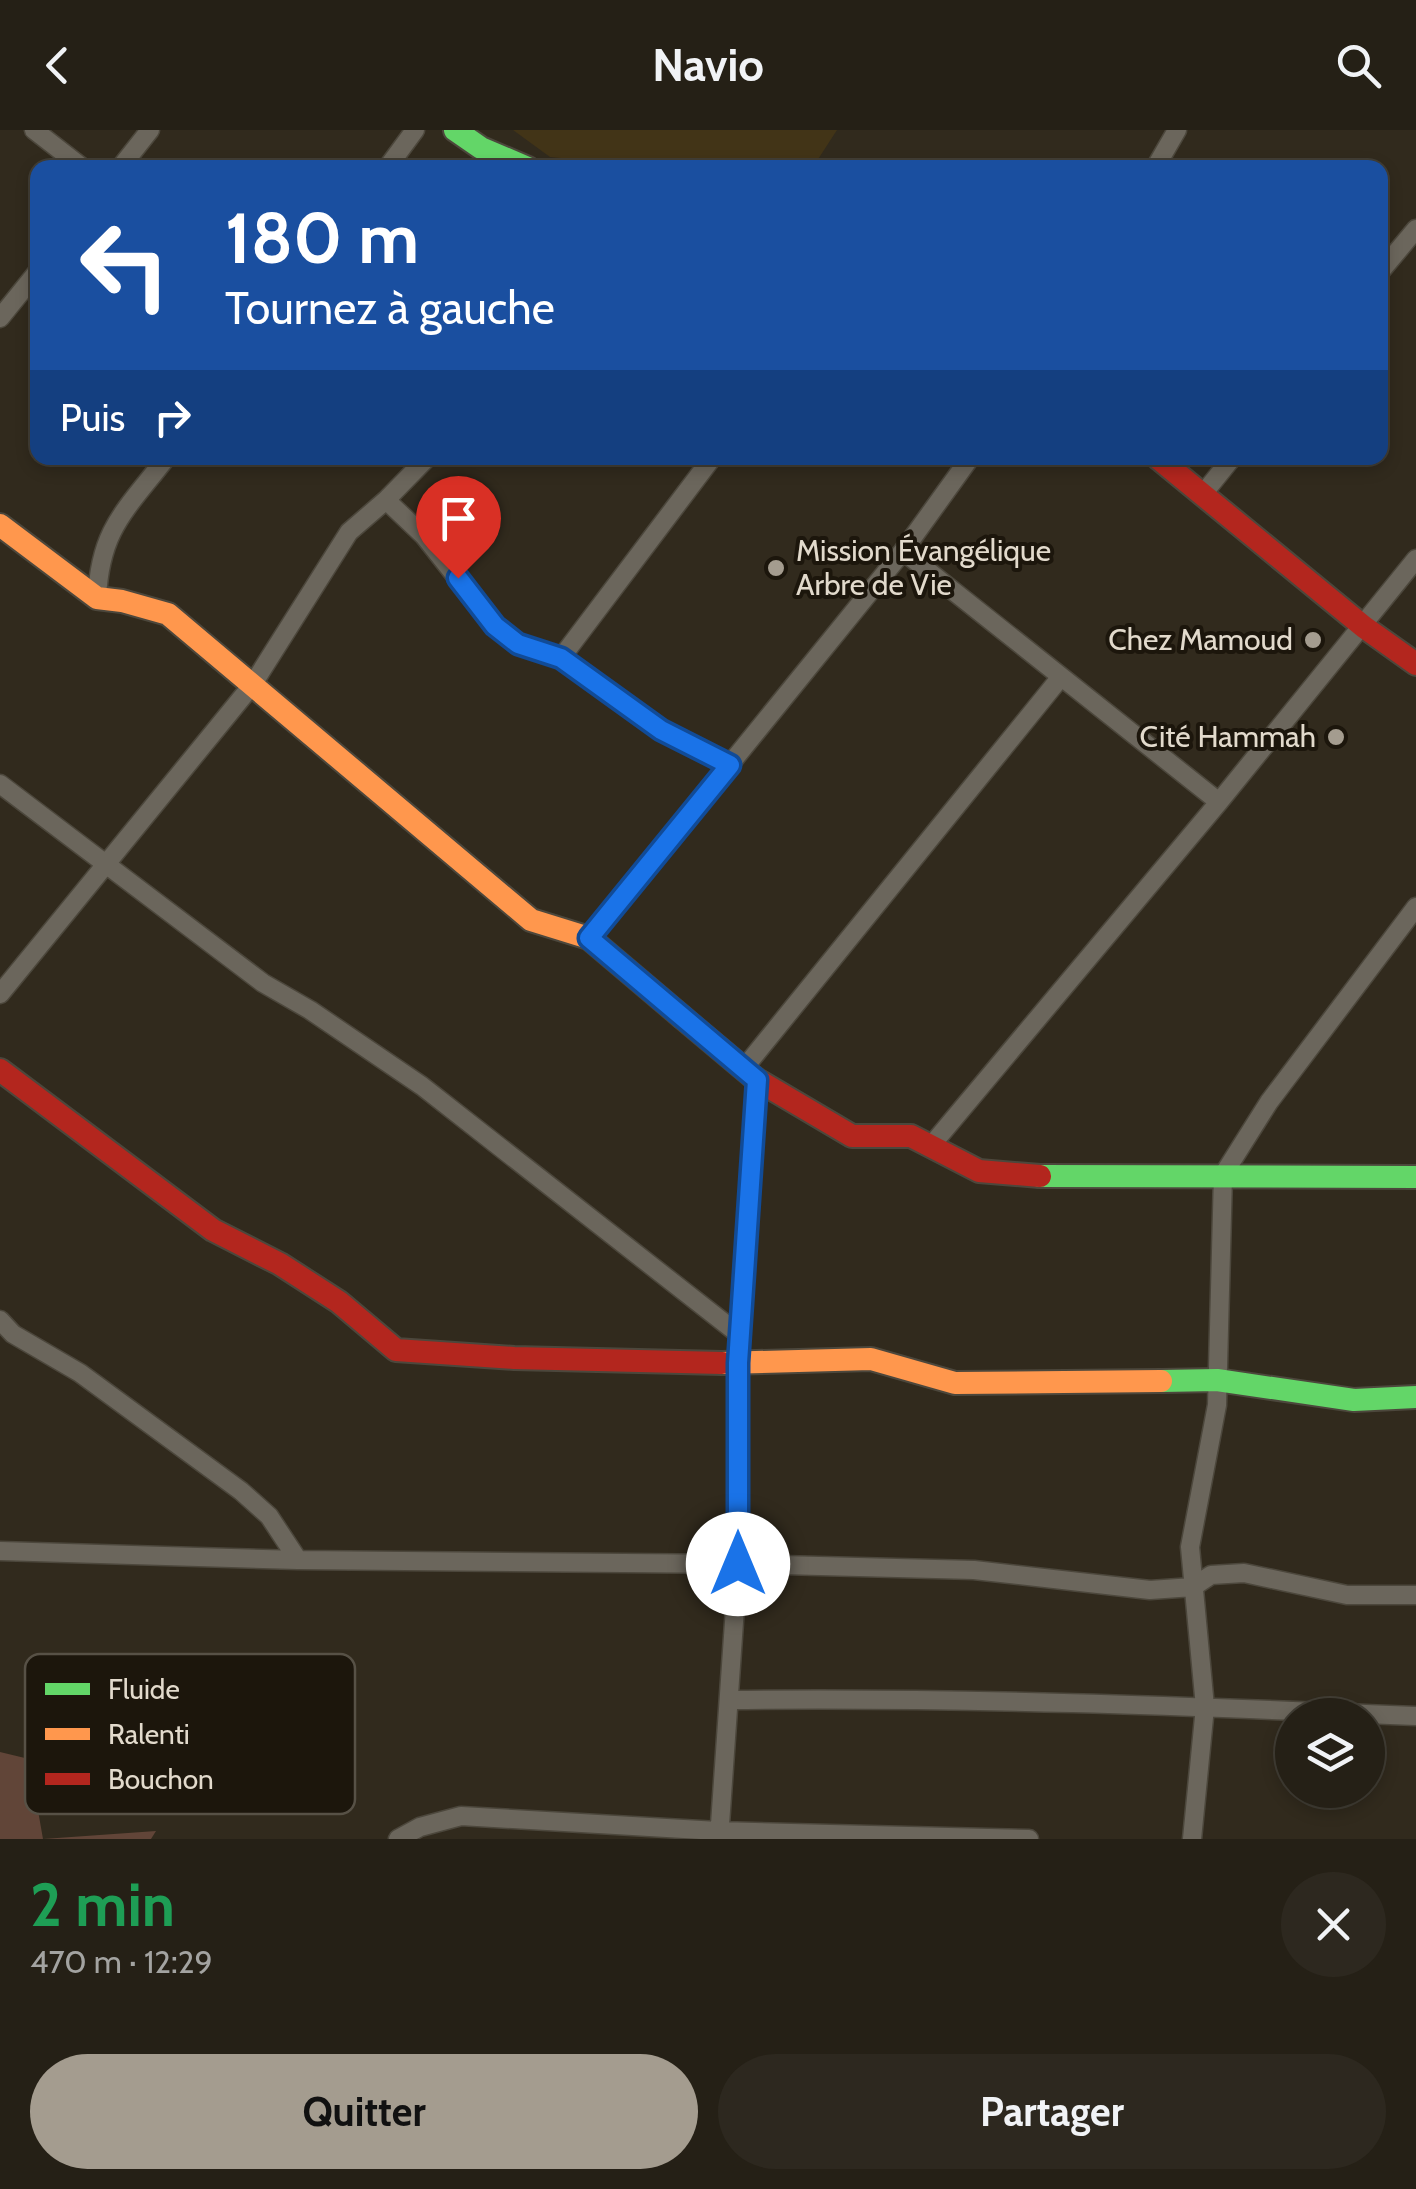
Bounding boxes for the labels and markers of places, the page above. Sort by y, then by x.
pin [416,476,501,579]
place label: Mission Évangélique Arbre de Vie [796,532,1051,603]
marker: Mission Évangélique Arbre de Vie [765,557,787,579]
place label: Chez Mamoud [1108,621,1293,658]
marker: Chez Mamoud [1302,629,1324,651]
place label: Cité Hammah [1140,718,1316,755]
marker: Cité Hammah [1325,726,1347,748]

